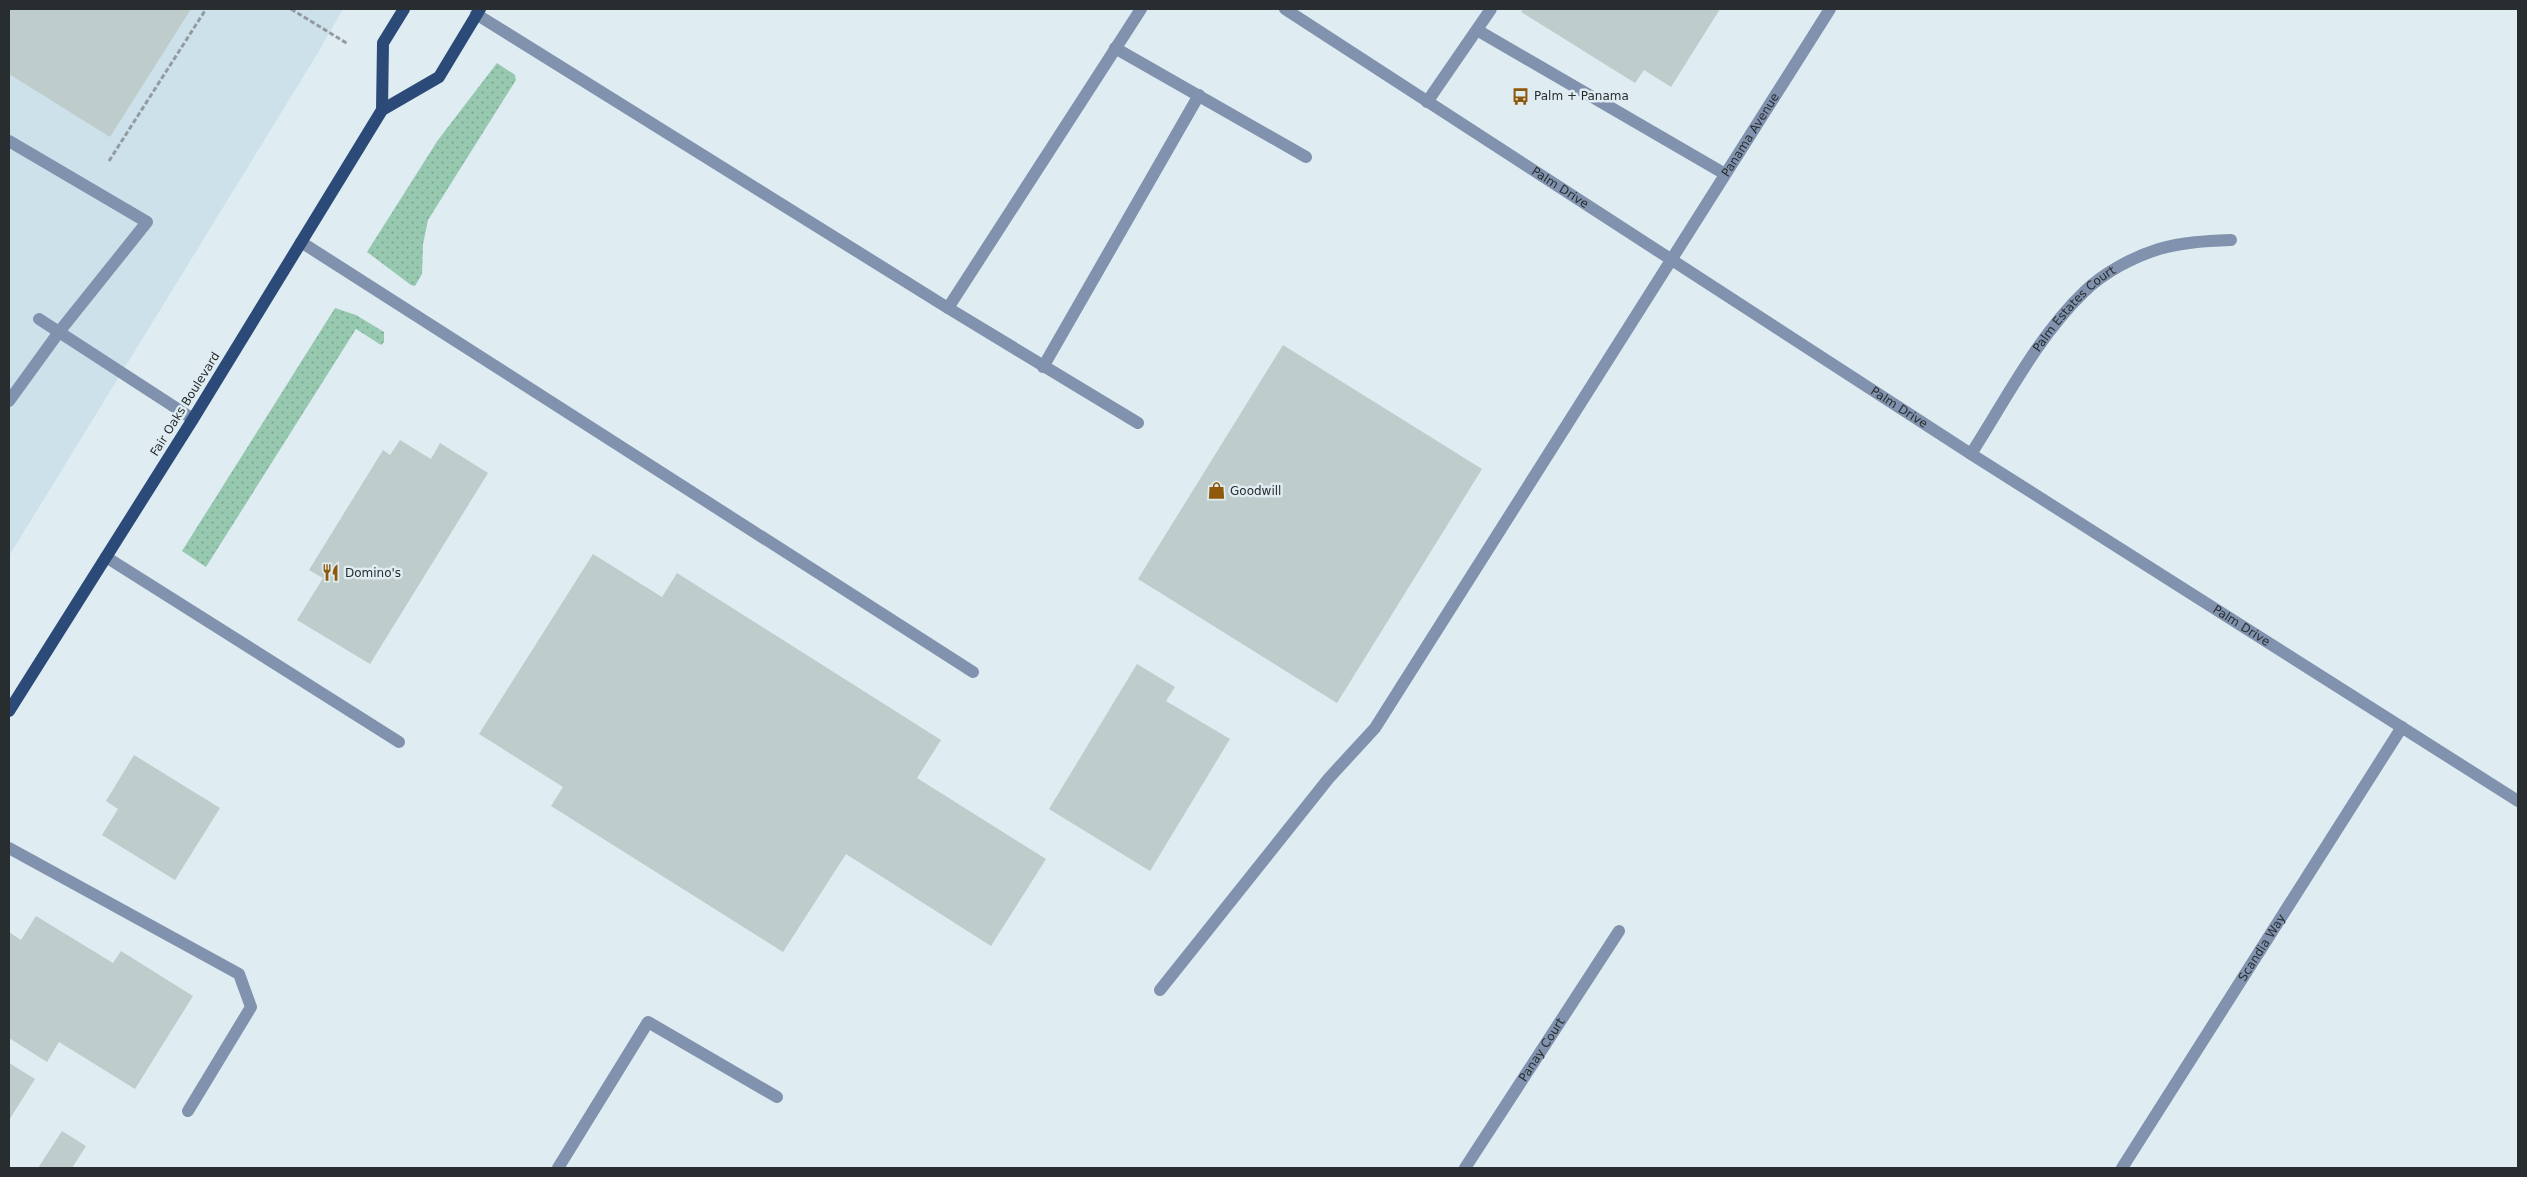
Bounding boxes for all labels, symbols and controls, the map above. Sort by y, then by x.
bus stop icon: Palm + Panama [1510,86,1530,106]
place label: Palm + Panama [1534,89,1629,103]
street label: Panama Avenue [1719,90,1782,179]
street label: Palm Drive [1529,164,1591,211]
street label: Palm Estates Court [2030,263,2118,355]
street label: Fair Oaks Boulevard [147,350,223,458]
street label: Palm Drive [1868,384,1930,431]
shop icon: Goodwill [1206,481,1226,501]
place label: Goodwill [1230,484,1281,498]
restaurant icon: Domino's [321,563,341,583]
place label: Domino's [345,566,401,580]
street label: Palm Drive [2210,602,2273,649]
street label: Scandia Way [2235,911,2288,984]
street label: Panay Court [1516,1015,1568,1084]

